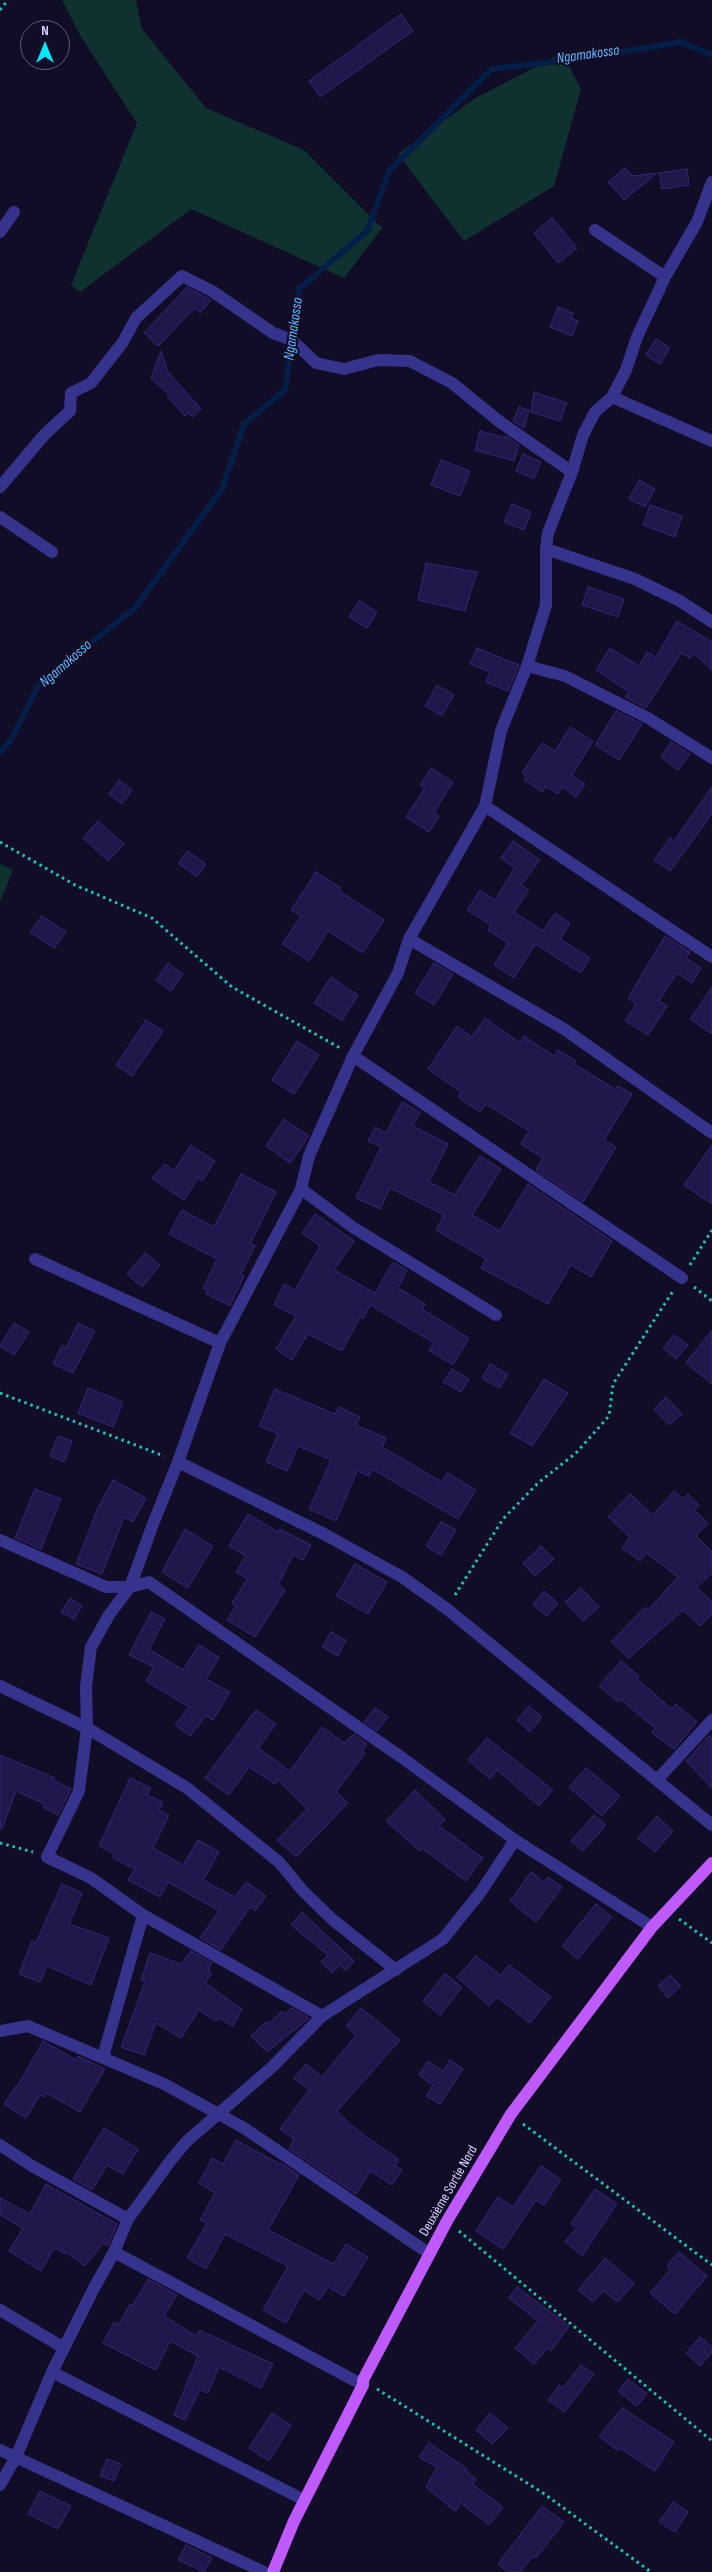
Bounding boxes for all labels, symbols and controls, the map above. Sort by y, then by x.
north arrow [20,20,70,70]
text: N [41,22,49,39]
water label: Ngamakosso [555,42,621,68]
water label: Ngamakosso [281,296,307,362]
water label: Ngamakosso [36,636,96,692]
street label: Deuxième Sortie Nord [416,2143,482,2239]

